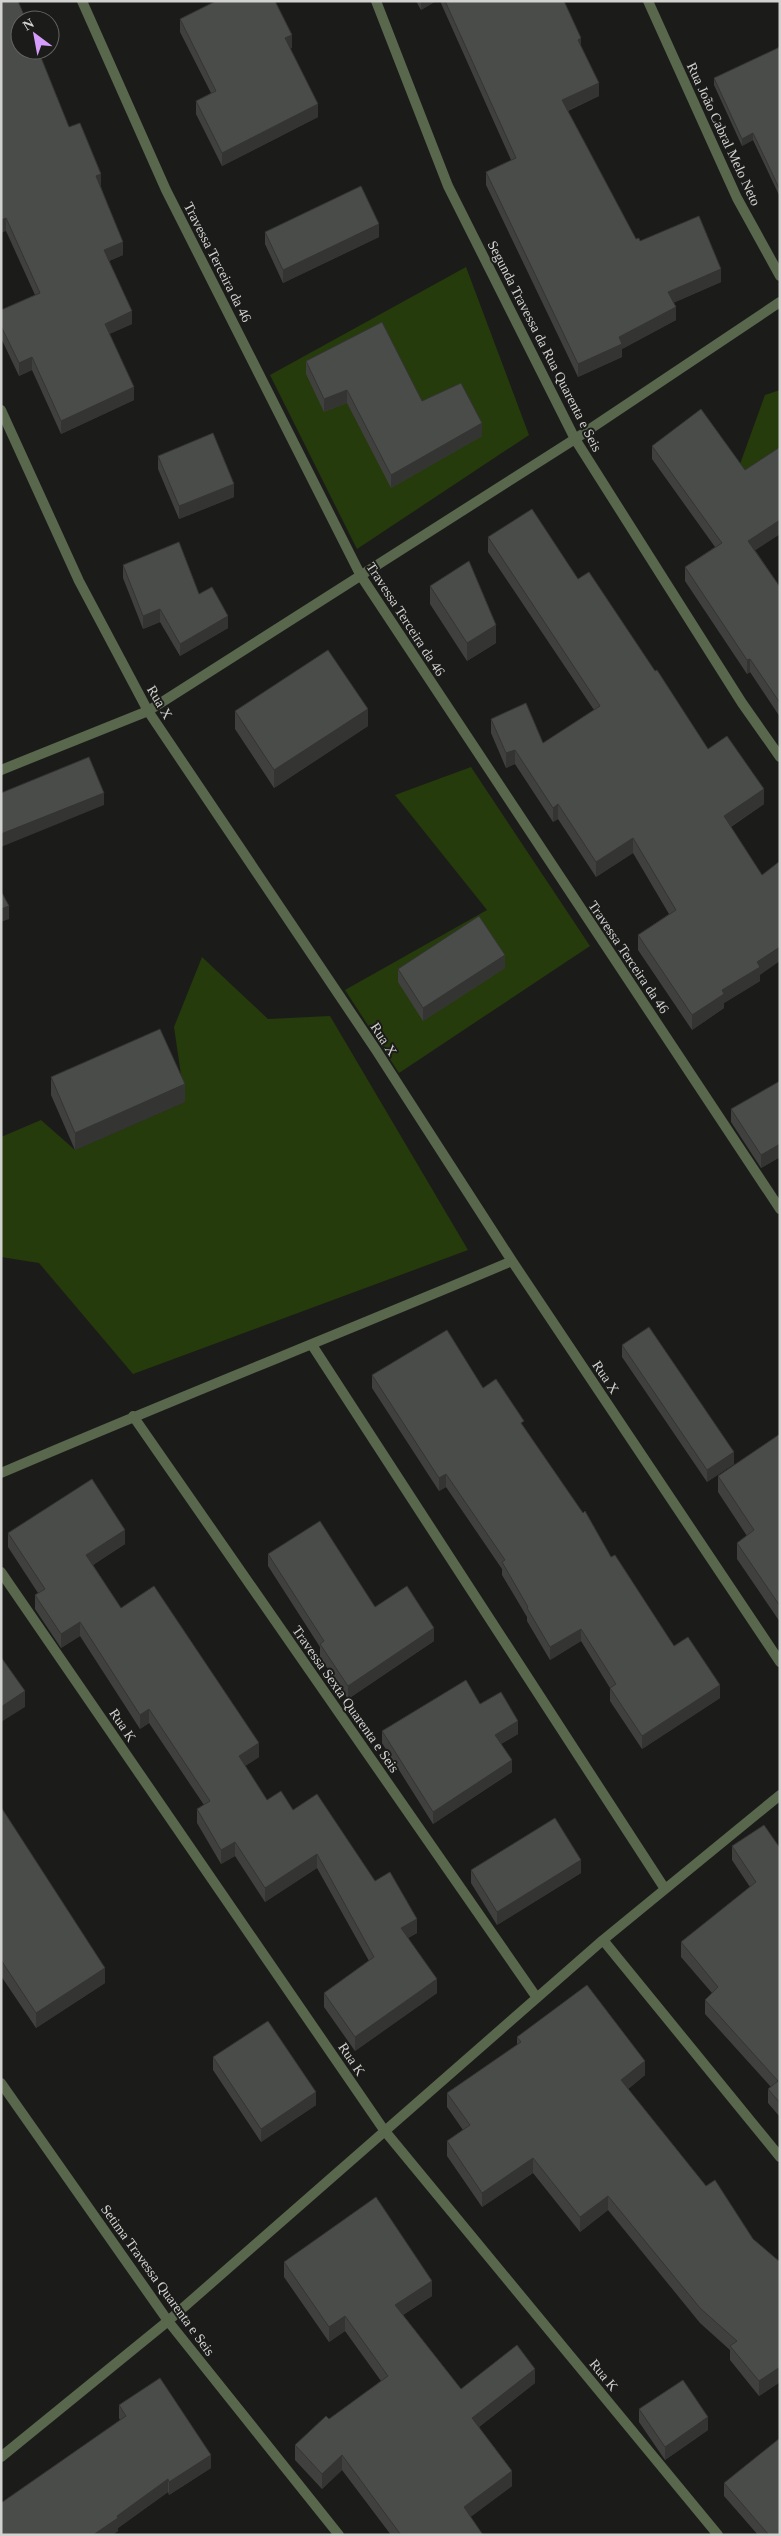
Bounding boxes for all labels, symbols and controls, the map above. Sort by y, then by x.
north arrow [10,10,60,60]
text: N [20,15,37,33]
street label: Rua João Cabral Melo Neto [684,60,763,208]
street label: Travessa Terceira da 46 [181,200,254,325]
street label: Segunda Travessa da Rua Quarenta e Seis [485,238,605,454]
street label: Travessa Terceira da 46 [363,560,448,679]
street label: Rua X [144,683,175,722]
street label: Travessa Terceira da 46 [585,898,672,1016]
street label: Rua X [367,1020,400,1059]
street label: Rua X [589,1358,622,1396]
street label: Travessa Sexta Quarenta e Seis [289,1623,402,1775]
street label: Rua K [106,1706,139,1744]
street label: Rua K [335,2040,368,2078]
street label: Setima Travessa Quarenta e Seis [98,2202,217,2359]
street label: Rua K [586,2357,621,2394]

